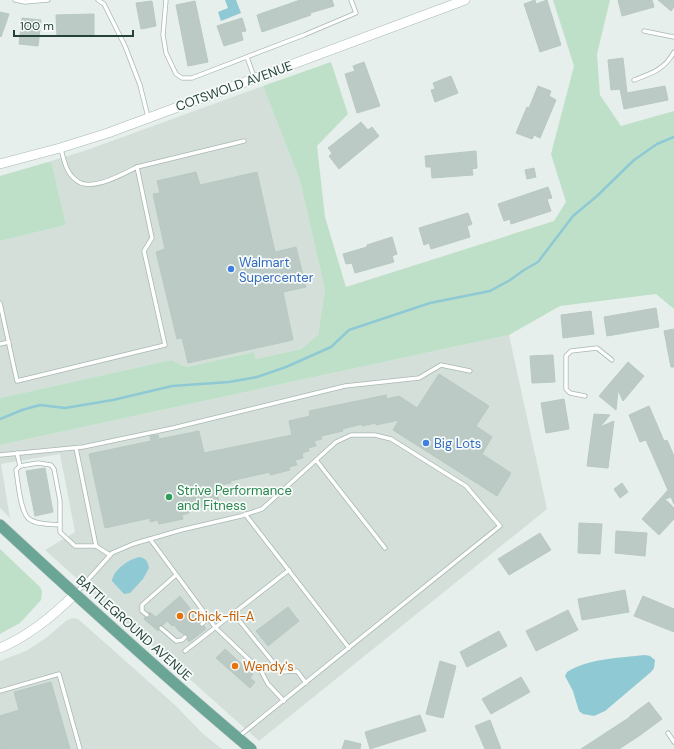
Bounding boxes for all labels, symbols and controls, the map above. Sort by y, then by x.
scale bar [14,12,133,38]
text: 100 m [20,18,54,34]
street label: COTSWOLD AVENUE [173,57,295,115]
place label: Walmart Supercenter [239,254,314,286]
marker: Walmart Supercenter [226,264,236,274]
place label: Big Lots [434,435,481,452]
marker: Big Lots [421,438,431,448]
place label: Strive Performance and Fitness [177,482,292,514]
marker: Strive Performance and Fitness [164,492,174,502]
street label: BATTLEGROUND AVENUE [73,572,195,684]
place label: Chick-fil-A [188,608,255,625]
marker: Chick-fil-A [175,611,185,621]
place label: Wendy's [243,658,294,675]
marker: Wendy's [230,661,240,671]

